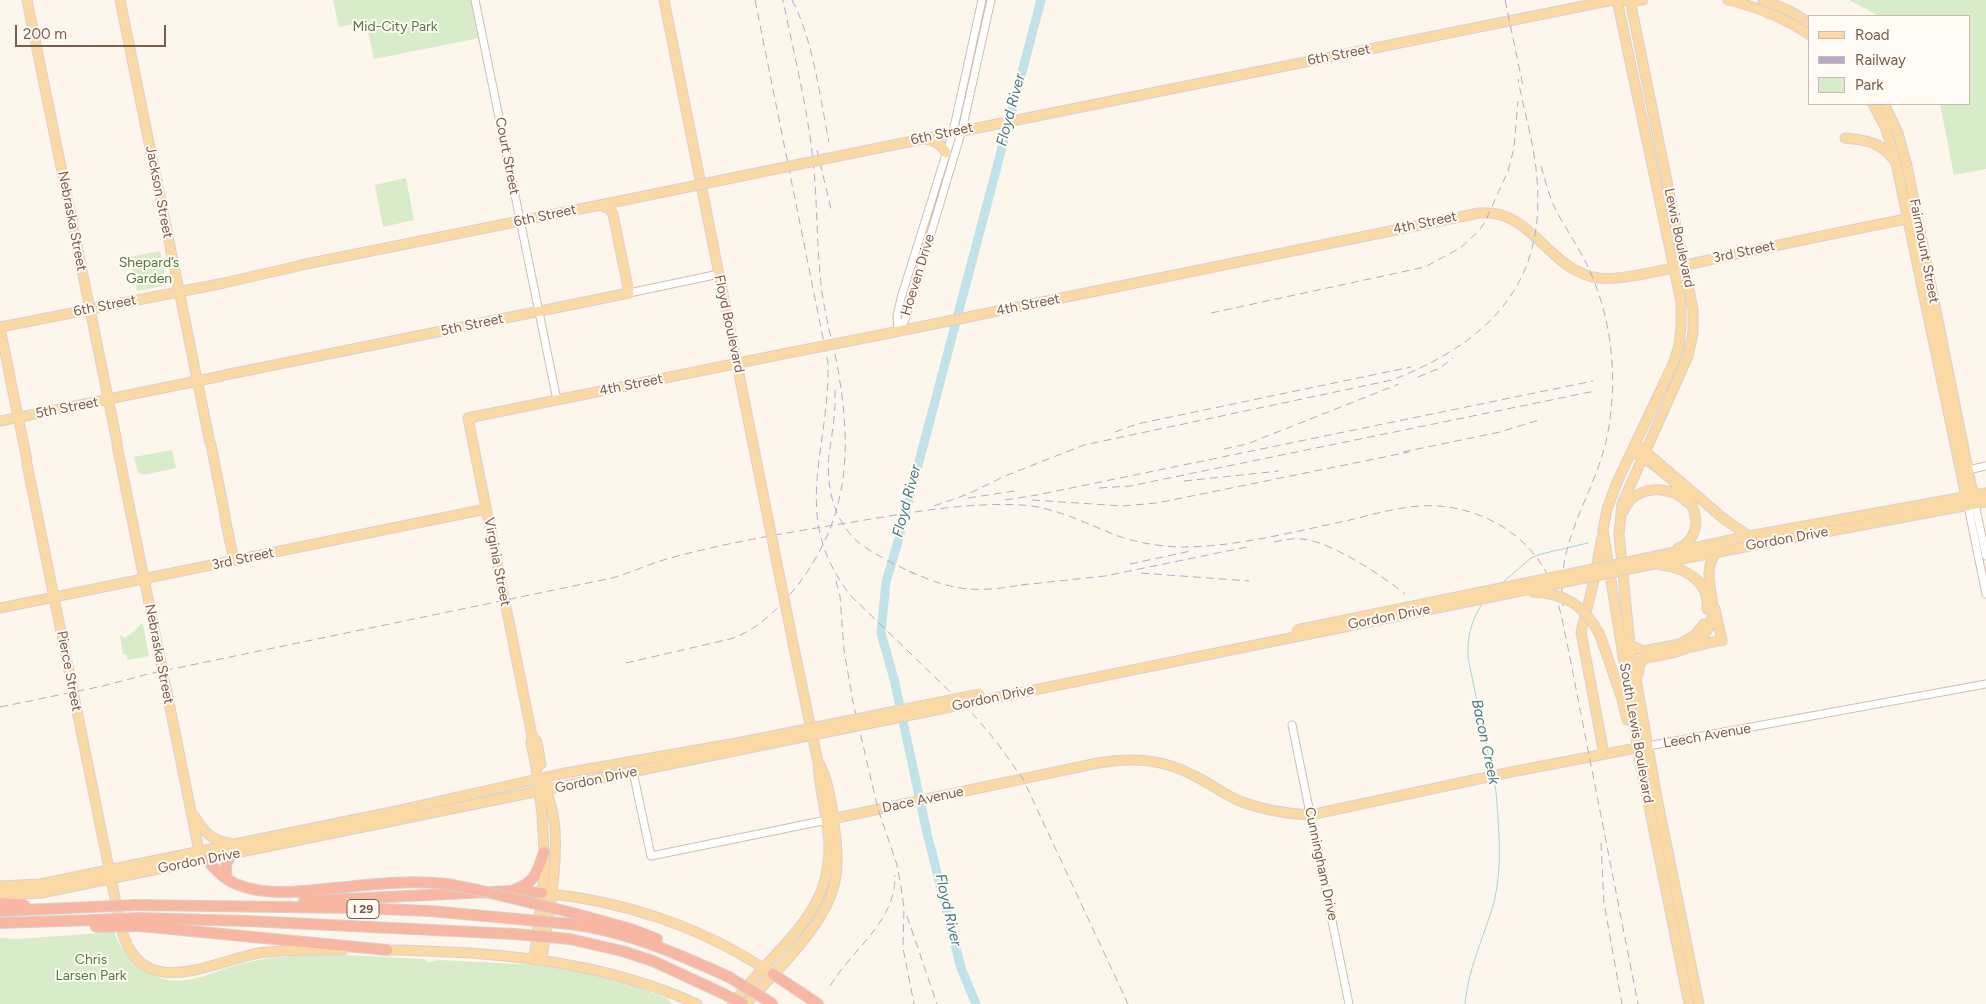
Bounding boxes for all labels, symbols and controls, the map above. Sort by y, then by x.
scale bar [18,15,169,47]
legend [1808,15,1971,105]
park label: Mid-City Park [352,19,438,35]
text: 200 m [23,25,67,43]
text: Road [1855,26,1890,44]
street label: 6th Street [1306,41,1372,69]
text: Railway [1855,51,1906,69]
water label: Floyd River [993,72,1029,148]
text: Park [1855,76,1884,94]
street label: Court Street [491,116,523,196]
street label: 6th Street [909,119,975,149]
street label: Jackson Street [142,144,176,240]
street label: Nebraska Street [54,170,90,272]
street label: Lewis Boulevard [1660,187,1698,289]
street label: Fairmount Street [1906,197,1942,305]
street label: 6th Street [512,201,578,231]
street label: 4th Street [1392,208,1458,238]
street label: Hoeven Drive [898,232,938,318]
street label: 3rd Street [1711,237,1777,267]
park label: Shepard’s Garden [119,255,179,288]
street label: Floyd Boulevard [710,273,748,375]
street label: 4th Street [995,291,1061,319]
street label: 6th Street [72,292,138,320]
street label: 5th Street [439,310,505,340]
street label: 4th Street [598,371,664,399]
street label: 5th Street [34,394,100,422]
water label: Floyd River [889,463,925,539]
street label: Virginia Street [480,516,514,608]
street label: Gordon Drive [1744,523,1830,555]
street label: 3rd Street [210,544,276,574]
street label: Gordon Drive [1346,601,1432,633]
street label: Nebraska Street [141,603,177,705]
street label: Pierce Street [53,629,85,713]
street label: South Lewis Boulevard [1615,661,1657,805]
street label: Gordon Drive [950,681,1036,715]
water label: Bacon Creek [1467,698,1503,786]
street label: Leech Avenue [1662,720,1752,752]
street label: Gordon Drive [553,763,639,797]
street label: Dace Avenue [881,783,965,817]
street label: Cunningham Drive [1301,806,1341,922]
street label: Gordon Drive [156,845,242,877]
water label: Floyd River [931,872,965,948]
road number: I 29 [347,900,379,919]
park label: Chris Larsen Park [55,952,127,984]

